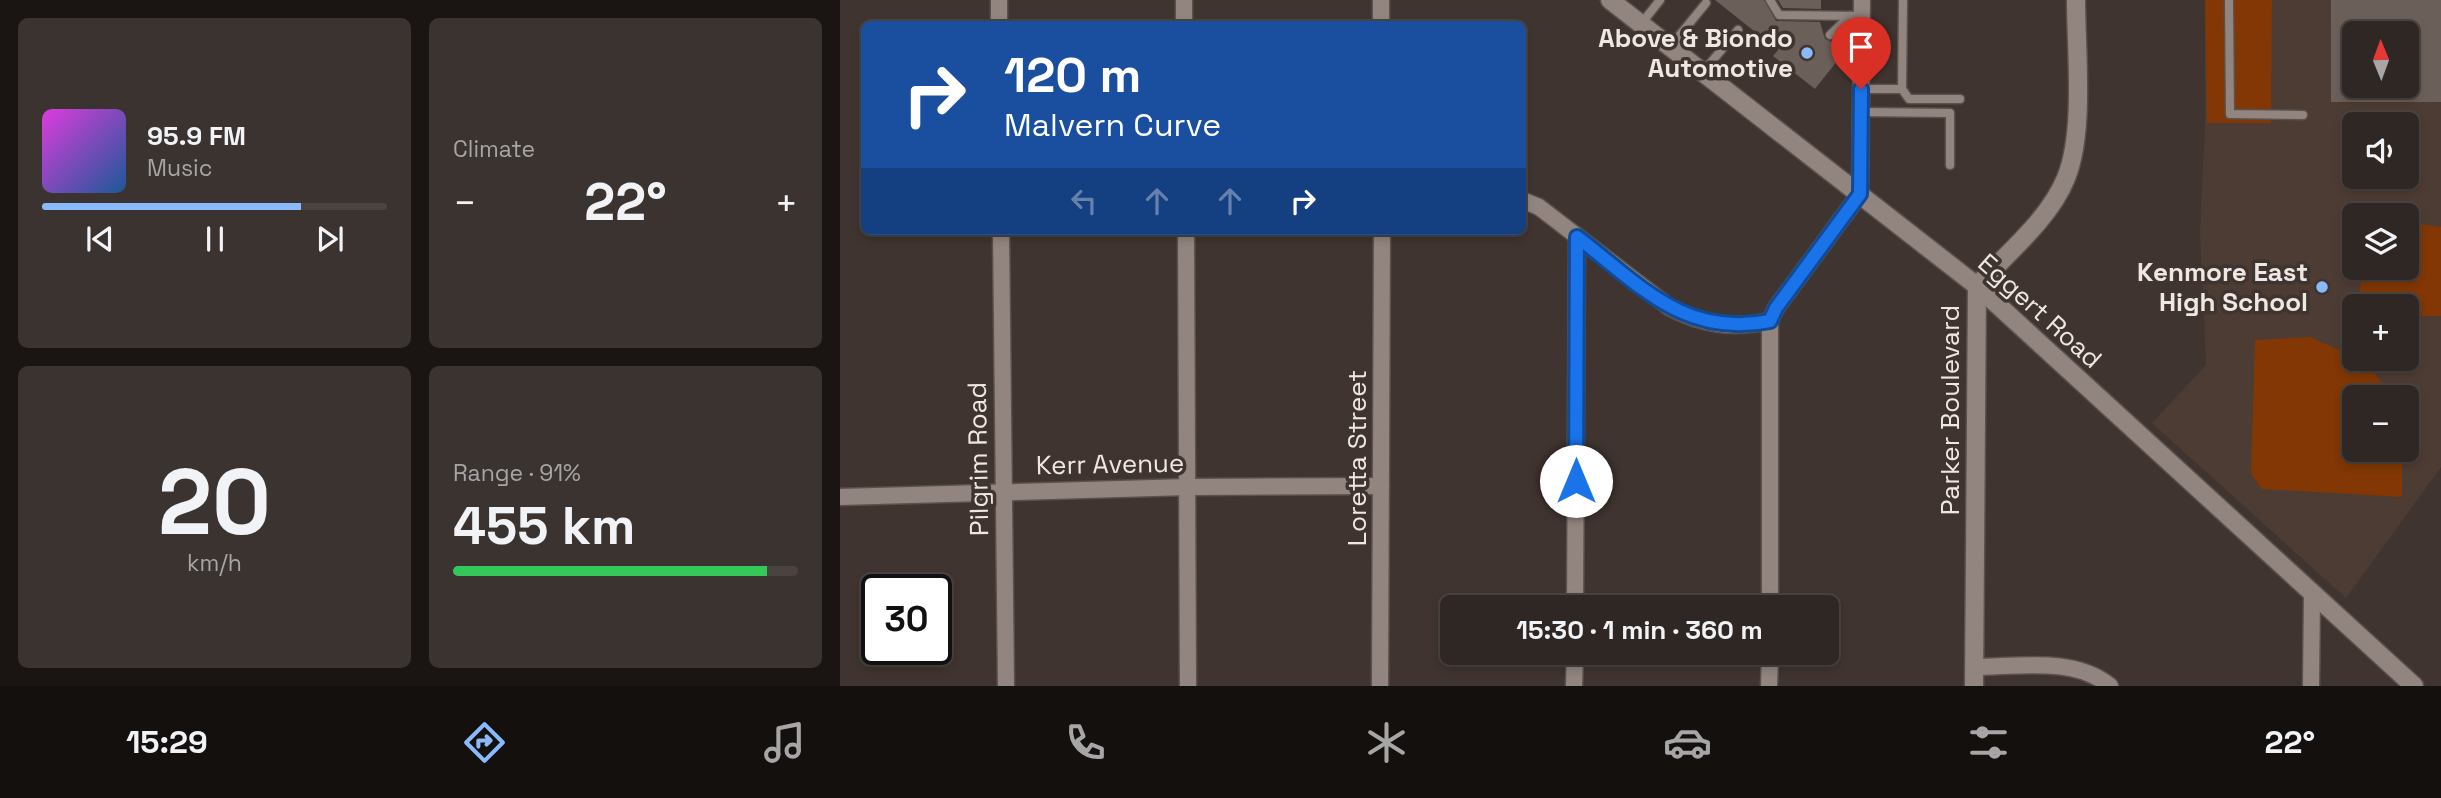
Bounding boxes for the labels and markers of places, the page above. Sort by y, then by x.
pin [1831,17,1891,89]
place label: Above & Biondo Automotive [1598,21,1793,85]
marker: Above & Biondo Automotive [1799,45,1815,61]
place label: Kenmore East High School [2137,255,2308,319]
marker: Kenmore East High School [2314,279,2330,295]

